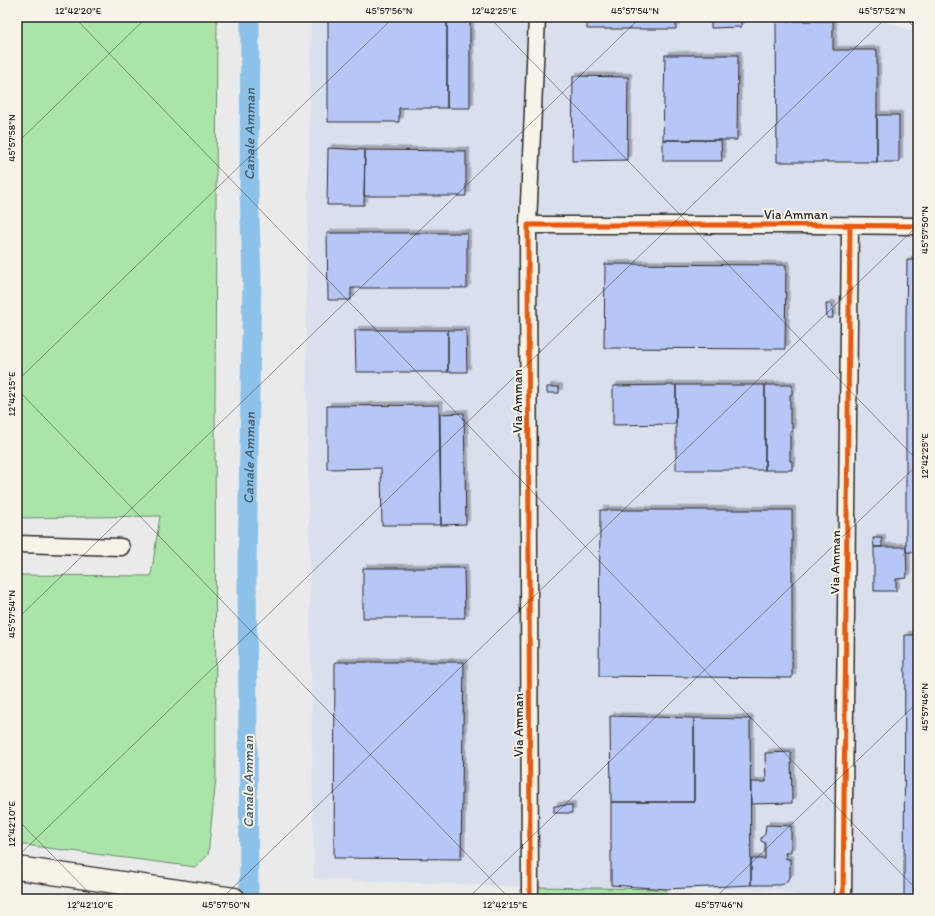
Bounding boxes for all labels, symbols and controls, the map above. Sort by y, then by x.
text: 12°42'20"E [55,4,102,17]
text: 45°57'56"N [365,4,413,17]
text: 12°42'25"E [471,4,517,17]
text: 45°57'54"N [611,4,659,17]
text: 45°57'52"N [858,4,906,17]
water label: Canale Amman [241,87,258,180]
text: 45°57'58"N [5,114,18,162]
text: 45°57'50"N [918,206,931,254]
street label: Via Amman [764,207,829,222]
street label: Via Amman [510,368,525,433]
text: 12°42'15"E [5,371,18,417]
water label: Canale Amman [240,411,258,504]
text: 12°42'25"E [918,433,931,479]
street label: Via Amman [827,529,843,594]
text: 45°57'54"N [5,590,18,638]
text: 45°57'46"N [918,683,931,731]
street label: Via Amman [511,692,526,757]
water label: Canale Amman [240,735,257,828]
text: 12°42'10"E [5,801,18,847]
text: 12°42'10"E [67,898,113,911]
text: 45°57'50"N [202,898,250,911]
text: 12°42'15"E [482,898,528,911]
text: 45°57'46"N [695,898,743,911]

